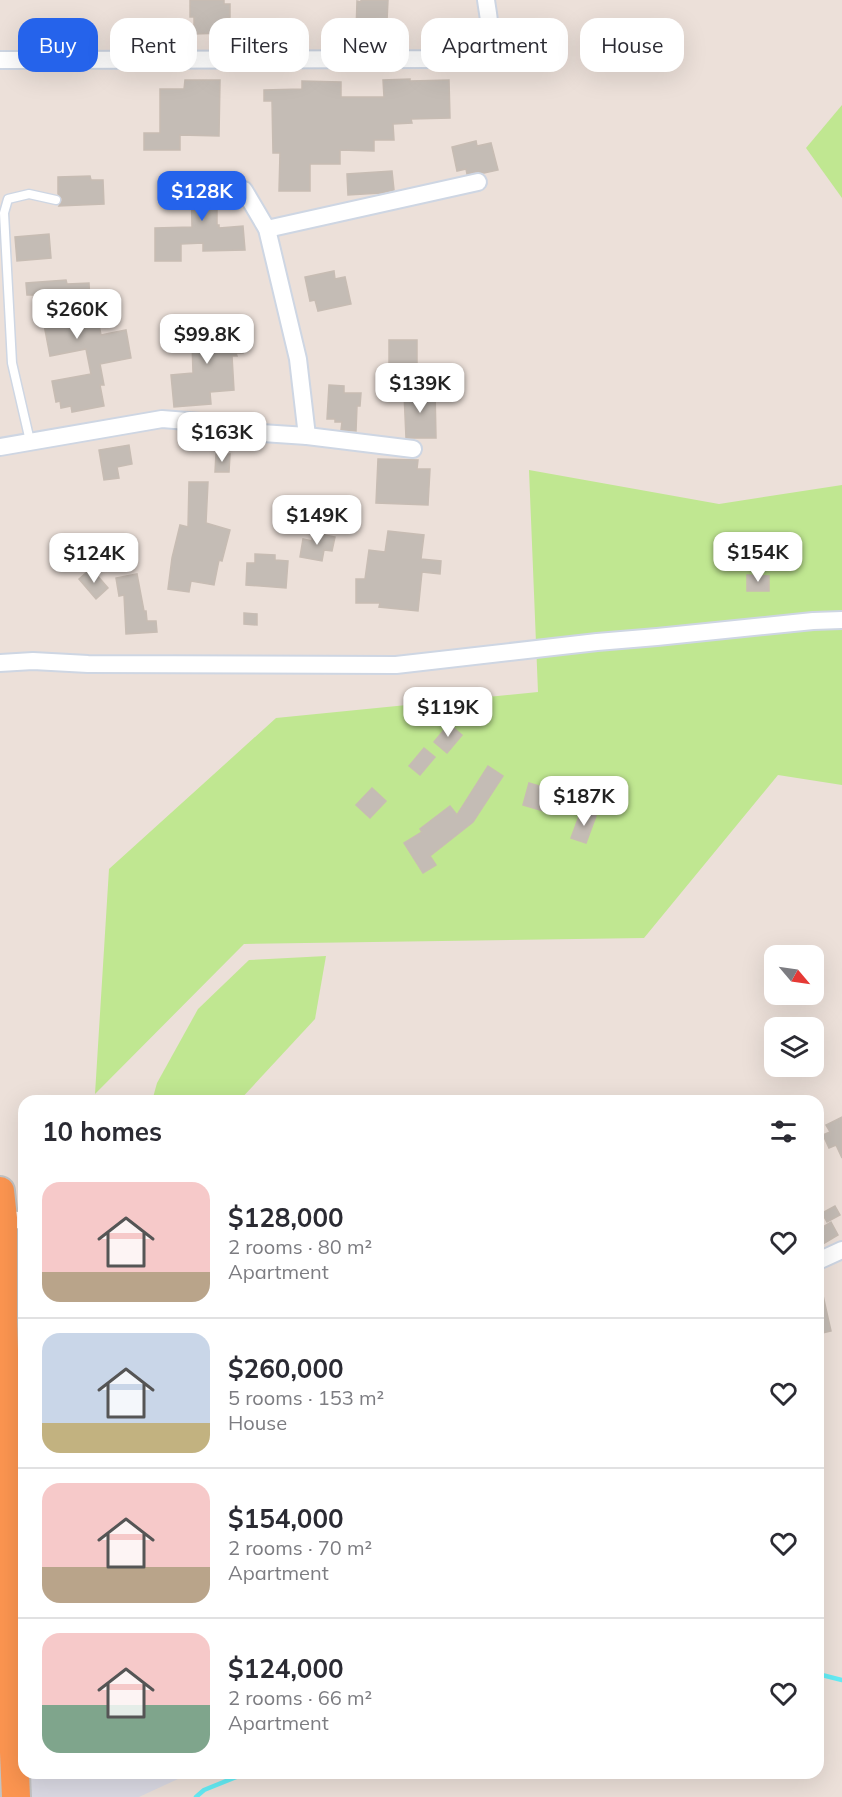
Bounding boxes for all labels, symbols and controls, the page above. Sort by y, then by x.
chip: Buy [18,18,98,72]
chip: Rent [110,18,197,72]
chip: Filters [209,18,309,72]
chip: New [321,18,409,72]
chip: Apartment [421,18,568,72]
chip: House [580,18,684,72]
pin: $128K [160,171,244,222]
text: $128K [171,178,233,203]
pin: $260K [35,289,119,340]
text: $260K [46,296,108,321]
pin: $99.8K [158,314,256,365]
text: $99.8K [174,321,240,346]
pin: $139K [378,363,462,414]
text: $139K [389,370,451,395]
pin: $163K [180,412,264,463]
text: $163K [191,419,253,444]
pin: $149K [275,495,359,546]
text: $149K [286,502,348,527]
pin: $154K [716,532,800,583]
pin: $124K [52,533,136,584]
text: $154K [727,539,789,564]
text: $124K [63,540,125,565]
pin: $119K [406,687,490,738]
text: $119K [417,694,479,719]
pin: $187K [542,776,626,827]
text: $187K [553,783,615,808]
north arrow [764,945,824,1005]
map controls [764,945,824,1077]
button: layers [764,1017,824,1077]
text: 10 homes [42,1115,162,1148]
icon: filters [767,1115,800,1148]
text: $128,000 [228,1201,344,1234]
icon: home [90,1206,162,1278]
icon: heart [767,1226,800,1259]
text: 2 rooms · 80 m² [228,1234,372,1259]
text: Apartment [228,1259,329,1284]
text: $260,000 [228,1352,344,1385]
icon: home [90,1357,162,1429]
icon: heart [767,1377,800,1410]
text: 5 rooms · 153 m² [228,1385,384,1410]
text: House [228,1410,287,1435]
text: $154,000 [228,1502,344,1535]
icon: home [90,1507,162,1579]
icon: heart [767,1527,800,1560]
text: 2 rooms · 70 m² [228,1535,372,1560]
text: Apartment [228,1560,329,1585]
text: $124,000 [228,1652,344,1685]
icon: home [90,1657,162,1729]
icon: heart [767,1677,800,1710]
text: 2 rooms · 66 m² [228,1685,372,1710]
text: Apartment [228,1710,329,1735]

